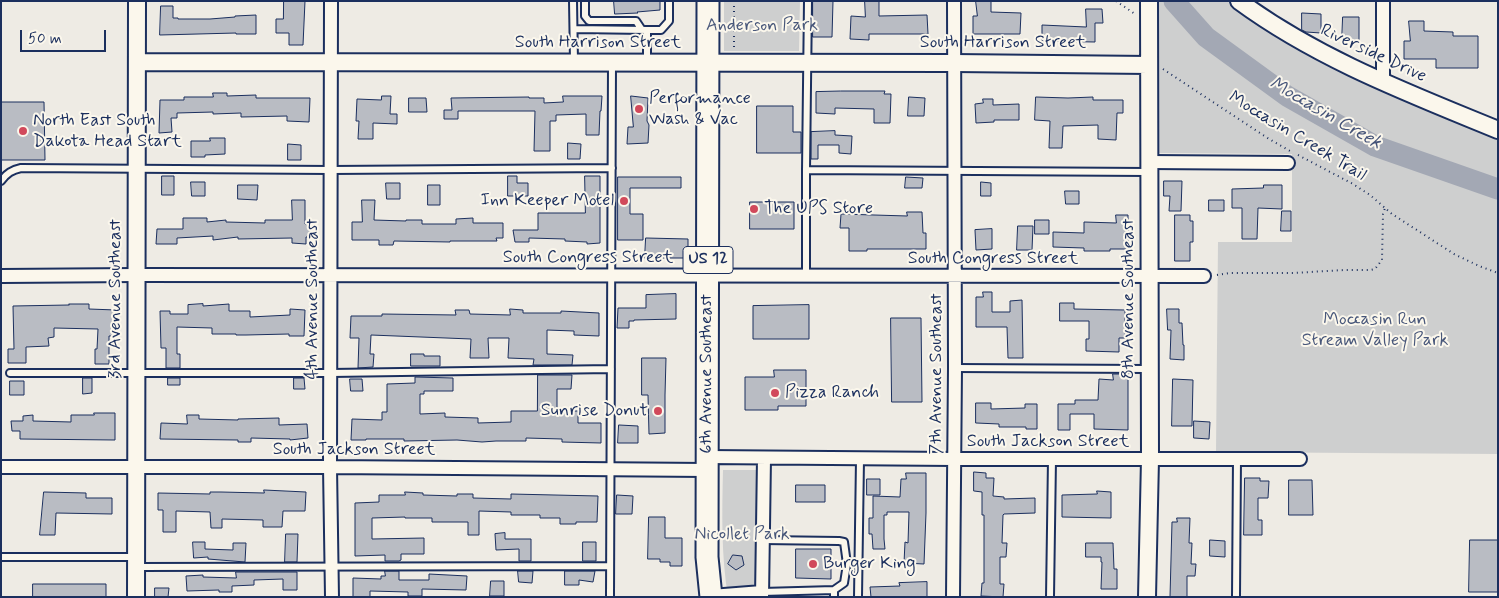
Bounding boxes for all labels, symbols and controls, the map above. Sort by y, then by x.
park label: Anderson Park [706,15,818,37]
scale bar [22,20,109,52]
street label: Riverside Drive [1316,20,1430,88]
text: 50 m [28,29,62,49]
street label: South Harrison Street [515,32,681,54]
street label: South Harrison Street [920,32,1086,54]
water label: Moccasin Creek [1265,73,1385,155]
street label: Moccasin Creek Trail [1224,87,1370,187]
place label: Performance Wash & Vac [649,88,751,130]
marker: Performance Wash & Vac [633,103,645,115]
place label: North East South Dakota Head Start [33,110,182,152]
marker: North East South Dakota Head Start [17,125,29,137]
place label: Inn Keeper Motel [480,190,614,212]
marker: Inn Keeper Motel [618,195,630,207]
place label: The UPS Store [764,198,873,220]
marker: The UPS Store [748,203,760,215]
street label: 3rd Avenue Southeast [105,219,127,379]
street label: 4th Avenue Southeast [302,219,324,379]
street label: 8th Avenue Southeast [1118,219,1140,379]
road number: US 12 [683,246,733,274]
street label: South Congress Street [503,247,673,269]
street label: South Congress Street [908,248,1078,270]
street label: 7th Avenue Southeast [926,293,948,455]
street label: 6th Avenue Southeast [696,294,718,454]
park label: Moccasin Run Stream Valley Park [1302,309,1448,352]
place label: Pizza Ranch [785,382,879,404]
marker: Pizza Ranch [769,387,781,399]
place label: Sunrise Donut [541,400,648,422]
marker: Sunrise Donut [652,405,664,417]
street label: South Jackson Street [967,431,1129,453]
street label: South Jackson Street [273,439,435,461]
park label: Nicollet Park [694,524,790,546]
place label: Burger King [823,553,916,575]
marker: Burger King [807,558,819,570]

